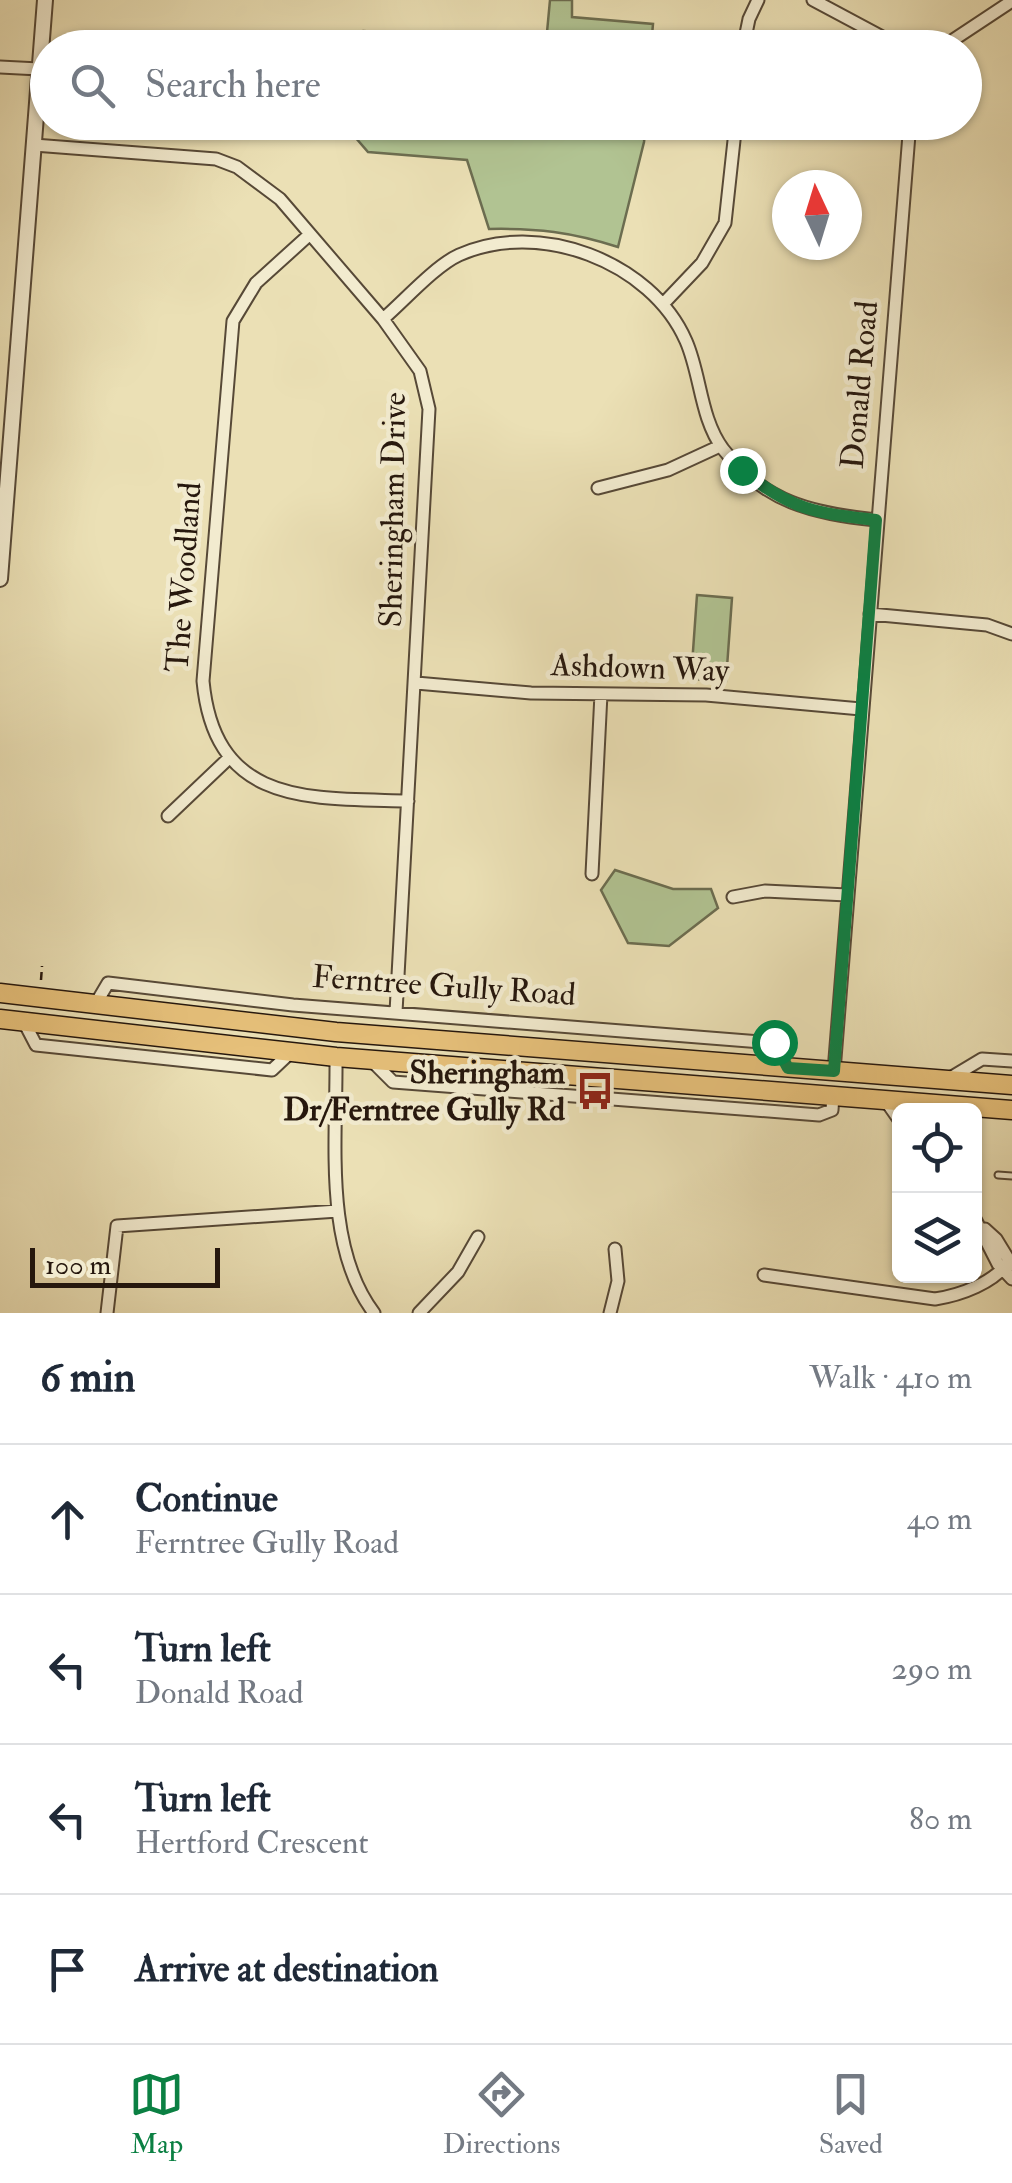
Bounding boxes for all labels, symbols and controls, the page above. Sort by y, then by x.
search box [30,30,982,140]
icon: search [65,58,120,113]
text: Search here [145,61,321,109]
north arrow [772,170,862,260]
street label: Donald Road [833,299,887,471]
street label: Sheringham Drive [371,392,415,628]
route end [720,448,766,494]
street label: The Woodland [157,480,211,673]
street label: Ashdown Way [549,645,731,691]
street label: Ferntree Gully Road [311,957,577,1015]
route start [752,1020,798,1066]
place label: Sheringham Dr/Ferntree Gully Rd [283,1053,565,1130]
bus stop icon: Sheringham Dr/Ferntree Gully Rd [574,1070,616,1112]
map controls [892,1103,982,1283]
button: locate [892,1103,982,1193]
button: layers [892,1193,982,1283]
scale bar [30,1243,220,1288]
text: 100 m [45,1248,111,1283]
text: 6 min [40,1352,135,1404]
text: Walk · 410 m [809,1358,972,1398]
text: Continue [135,1475,278,1523]
icon: ahead [40,1492,95,1547]
text: 40 m [907,1499,972,1539]
text: Ferntree Gully Road [135,1523,399,1563]
text: Turn left [135,1625,271,1673]
icon: left [40,1642,95,1697]
text: 290 m [891,1649,972,1689]
text: Donald Road [135,1673,304,1713]
text: Turn left [135,1775,271,1823]
icon: left [40,1792,95,1847]
text: 80 m [909,1799,972,1839]
text: Hertford Crescent [135,1823,369,1863]
icon: arrive [40,1942,95,1997]
text: Arrive at destination [135,1945,439,1993]
tab: Map [129,2067,184,2162]
tab: Directions [443,2067,560,2162]
tab: Saved [819,2067,883,2162]

